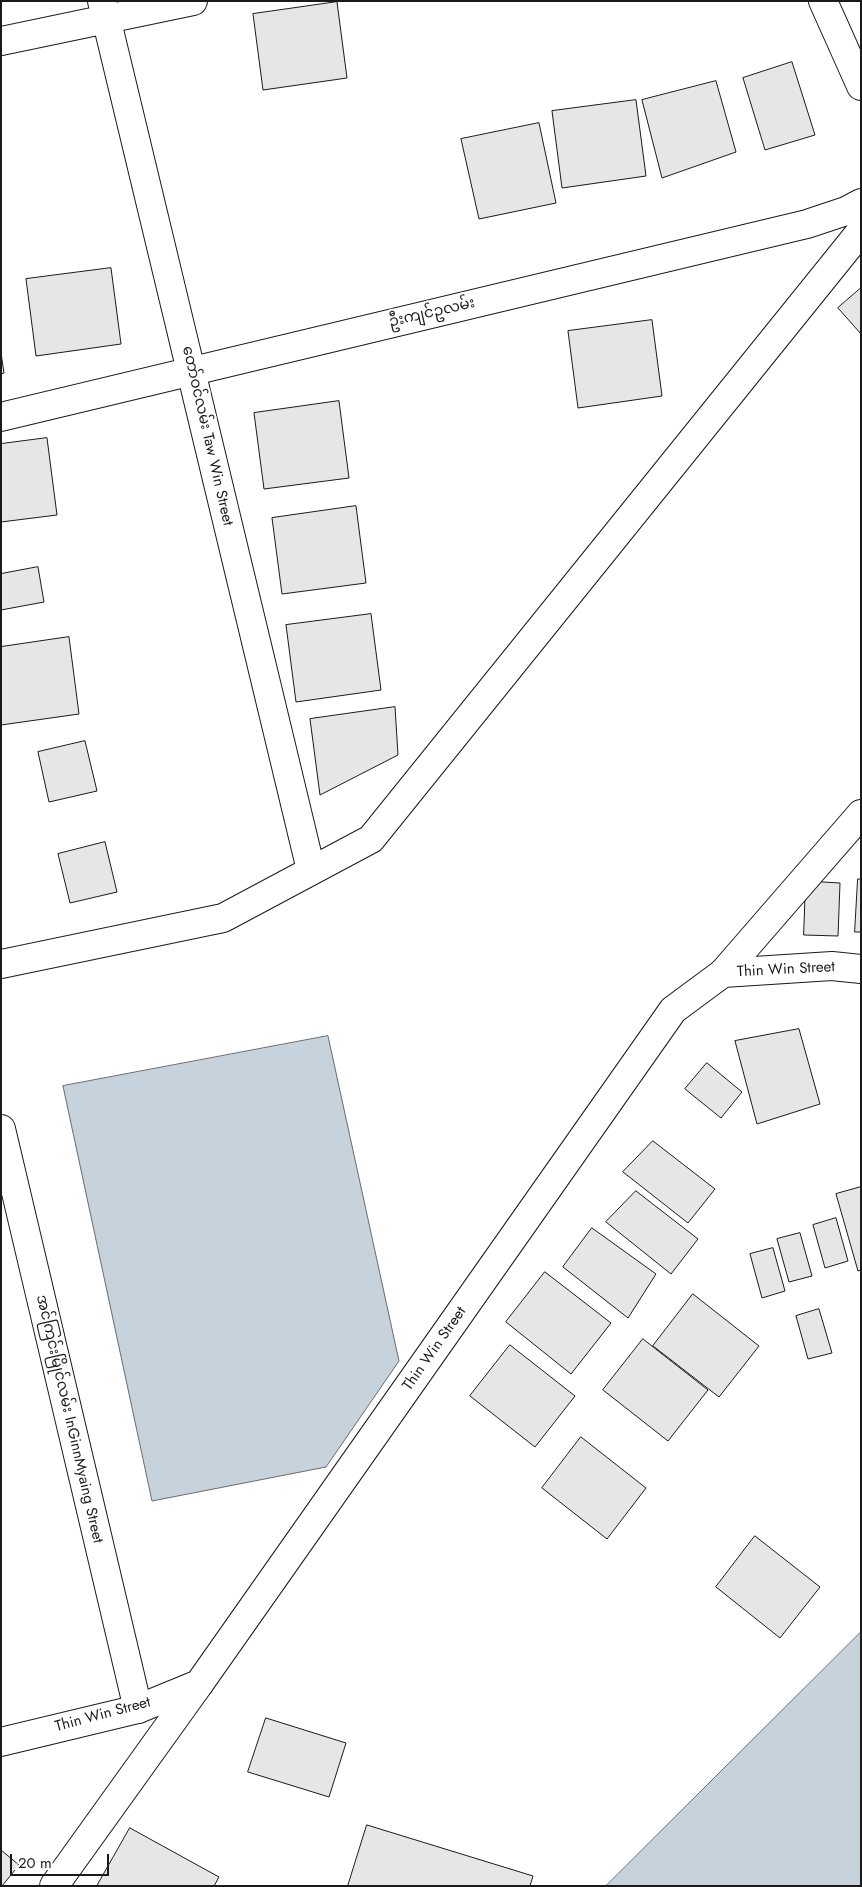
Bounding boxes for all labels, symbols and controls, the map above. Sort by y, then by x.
street label: ဦးကျင်ဥလမ်း [387,294,477,332]
street label: တော်ဝင်လမ်း Taw Win Street [178,344,236,528]
street label: Thin Win Street [737,958,835,982]
street label: အင်ကြင်းမြိုင်လမ်း InGinnMyaing Street [32,1293,106,1545]
street label: Thin Win Street [400,1304,470,1394]
street label: Thin Win Street [53,1694,153,1736]
scale bar [12,1844,111,1876]
text: 20 m [18,1852,52,1874]

